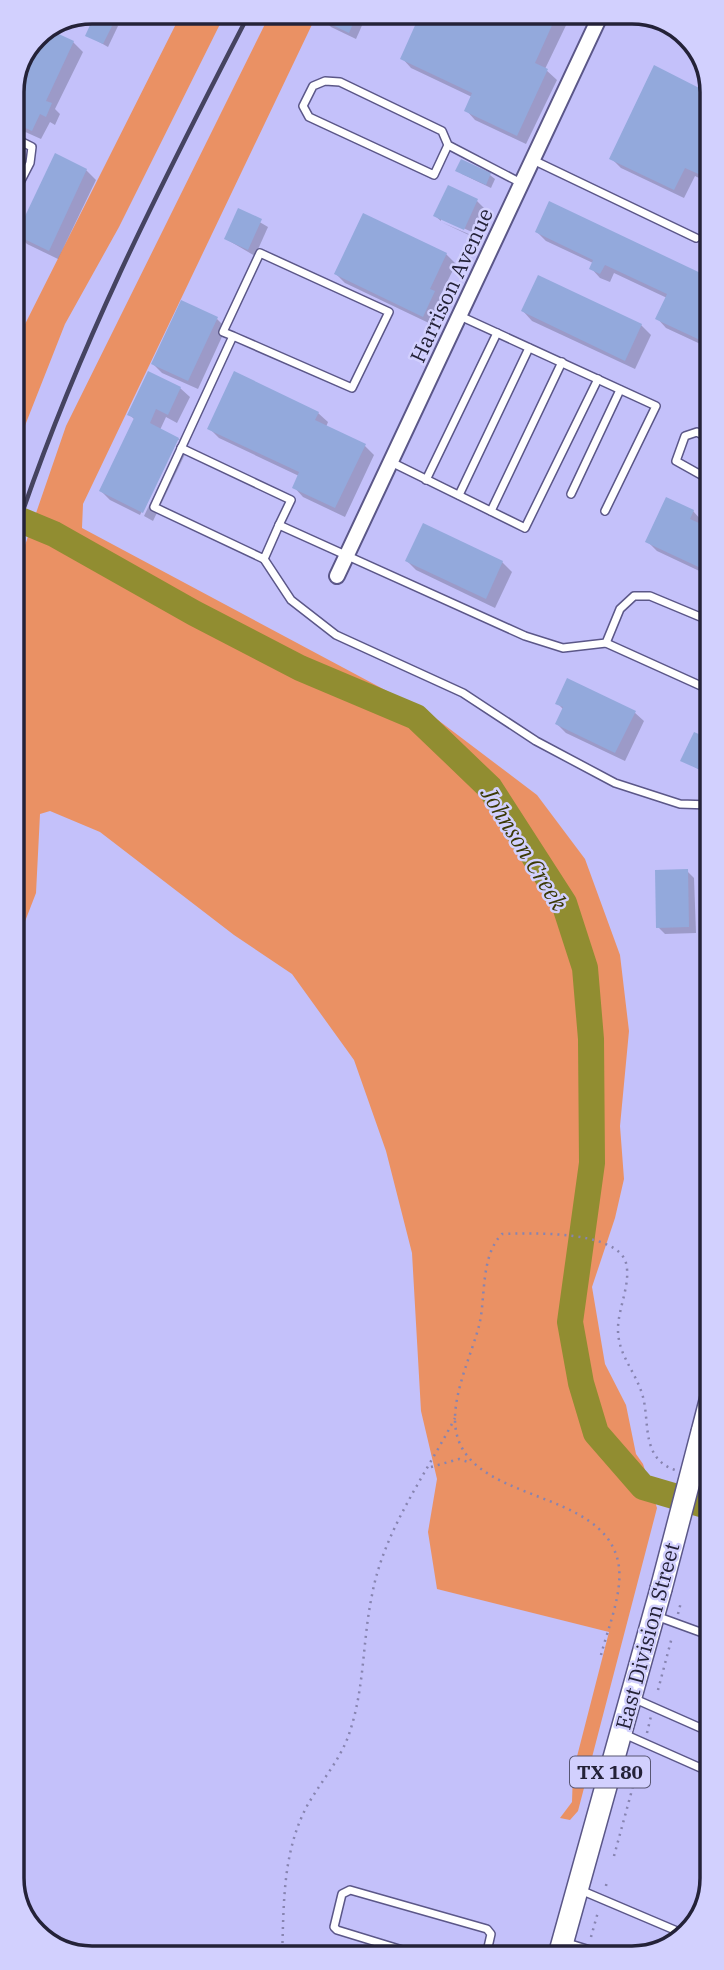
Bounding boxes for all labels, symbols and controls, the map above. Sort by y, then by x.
street label: Harrison Avenue [403,203,499,367]
water label: Johnson Creek [474,779,576,916]
street label: East Division Street [609,1539,685,1733]
road number: TX 180 [570,1756,650,1788]

